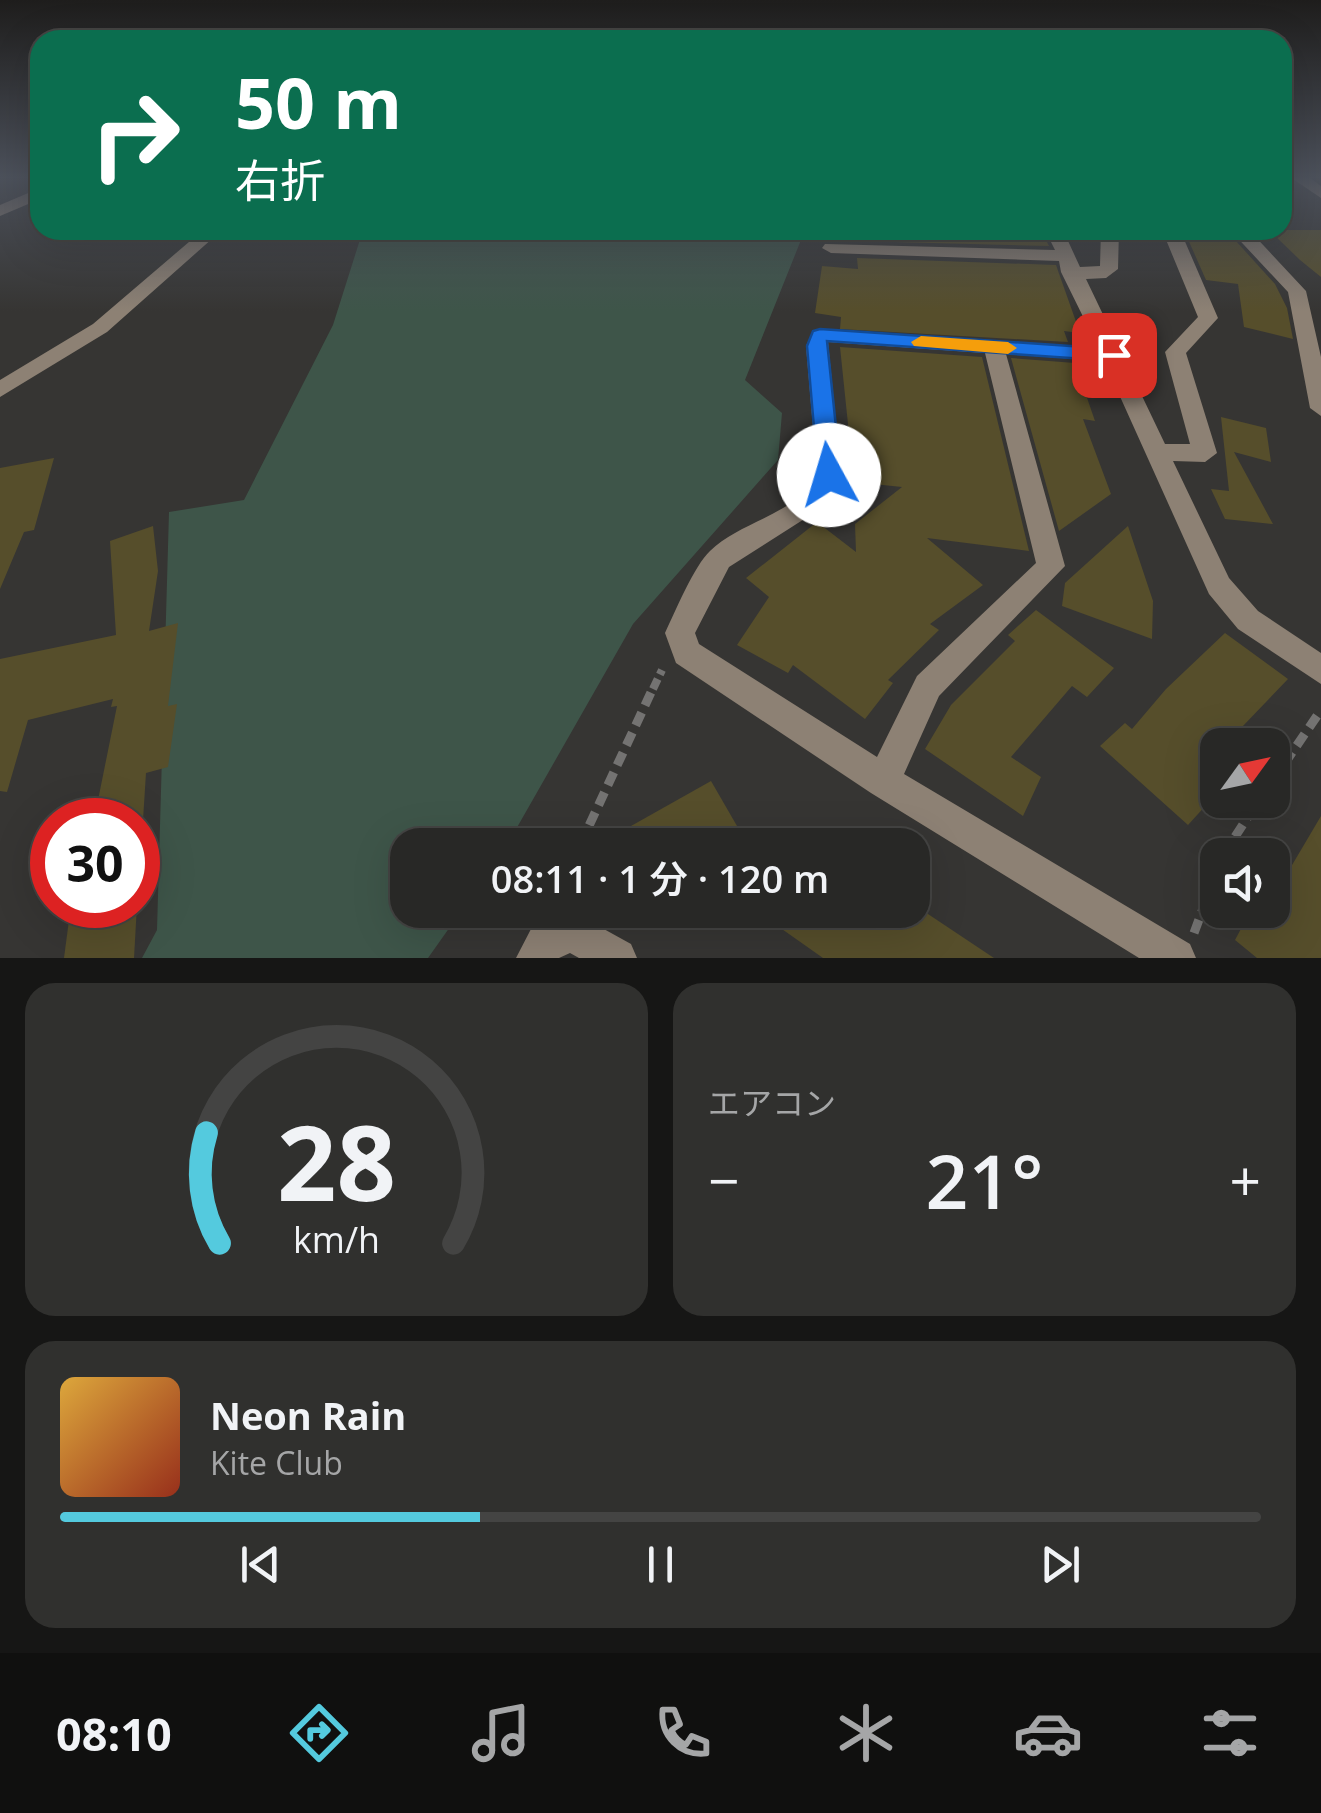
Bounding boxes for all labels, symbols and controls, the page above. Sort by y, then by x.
text: 50 m [235,54,402,150]
icon: right [70,70,200,200]
text: 右折 [235,149,325,210]
pin [1072,313,1157,398]
icon: arrive [1087,328,1142,383]
position arrow [777,423,881,527]
north arrow [1200,728,1290,818]
map controls [1200,728,1290,928]
speed limit sign: 30 [30,798,160,928]
button: sound [1200,838,1290,928]
text: 08:11 · 1 分 · 120 m [491,852,829,904]
text: エアコン [708,1081,836,1124]
text: 28 [277,1090,396,1231]
text: 21° [926,1129,1043,1231]
text: − [708,1142,739,1217]
text: + [1230,1142,1261,1217]
text: km/h [293,1215,380,1263]
text: Neon Rain [210,1389,406,1441]
text: Kite Club [210,1441,343,1484]
icon: previous [233,1537,288,1592]
icon: pause [633,1537,688,1592]
icon: next [1033,1537,1088,1592]
icon: directions [284,1698,354,1768]
icon: music [466,1698,536,1768]
icon: phone [648,1698,718,1768]
icon: climate [831,1698,901,1768]
icon: car [1013,1698,1083,1768]
icon: filters [1195,1698,1265,1768]
text: 08:10 [56,1703,172,1764]

